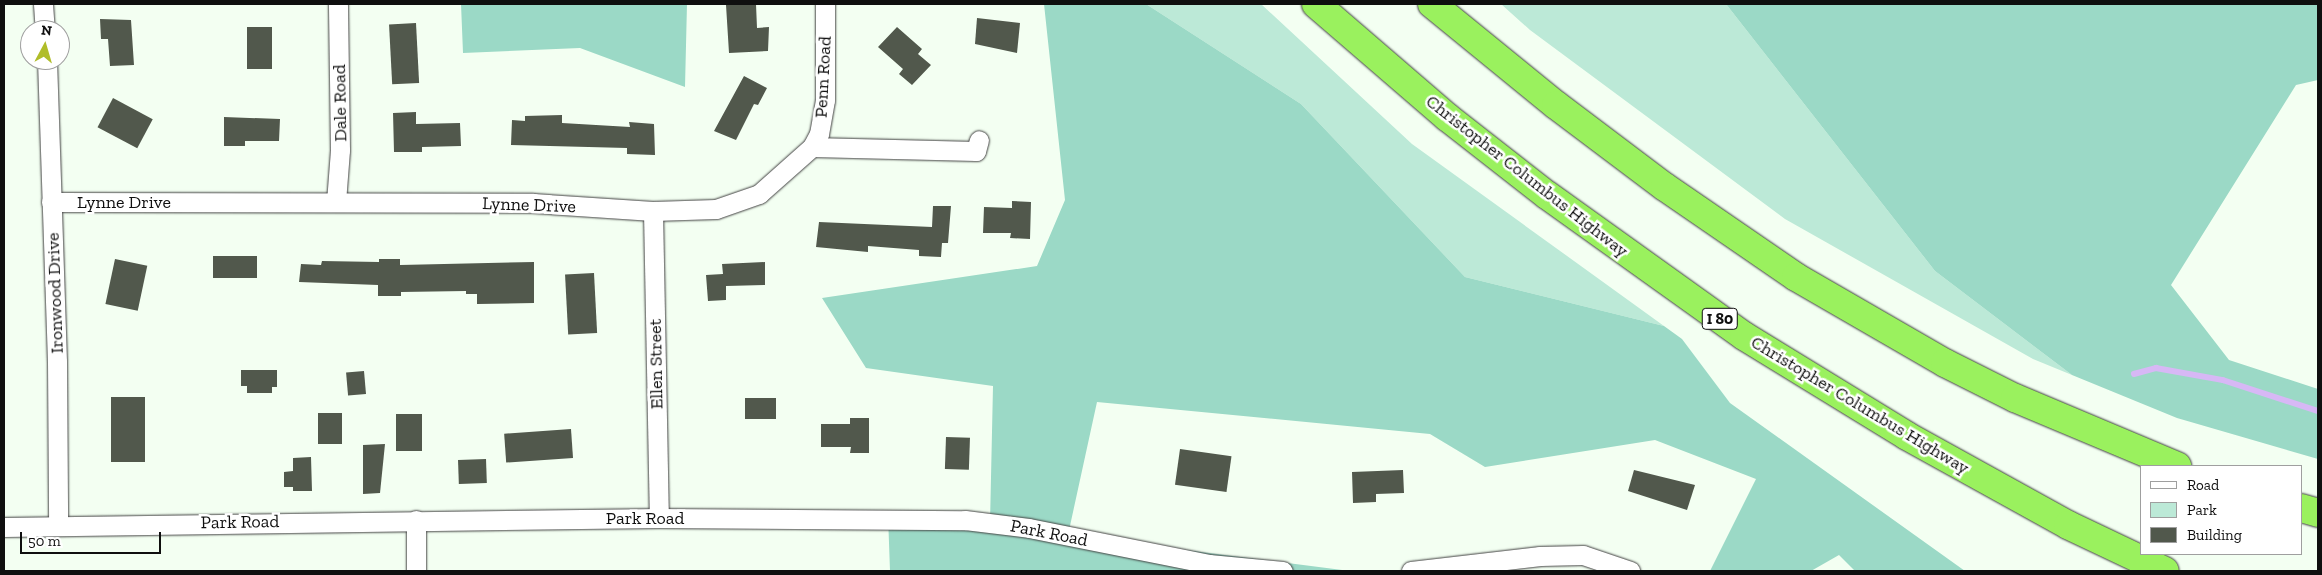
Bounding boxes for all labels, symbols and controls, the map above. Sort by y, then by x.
north arrow [20,20,70,70]
text: N [40,22,53,40]
street label: Penn Road [810,36,836,118]
street label: Dale Road [329,64,351,142]
street label: Christopher Columbus Highway [1422,90,1632,262]
street label: Lynne Drive [77,191,171,213]
street label: Lynne Drive [482,193,576,217]
street label: Ironwood Drive [42,232,68,354]
road number: I 80 [1701,306,1739,332]
street label: Ellen Street [644,319,668,409]
street label: Christopher Columbus Highway [1747,331,1973,479]
legend [2140,465,2302,555]
text: Road [2187,476,2219,494]
text: Park [2187,501,2217,519]
street label: Park Road [606,507,684,529]
street label: Park Road [201,511,279,533]
street label: Park Road [1008,515,1090,551]
scale bar [22,522,164,554]
text: Building [2187,526,2242,544]
text: 50 m [28,532,61,550]

